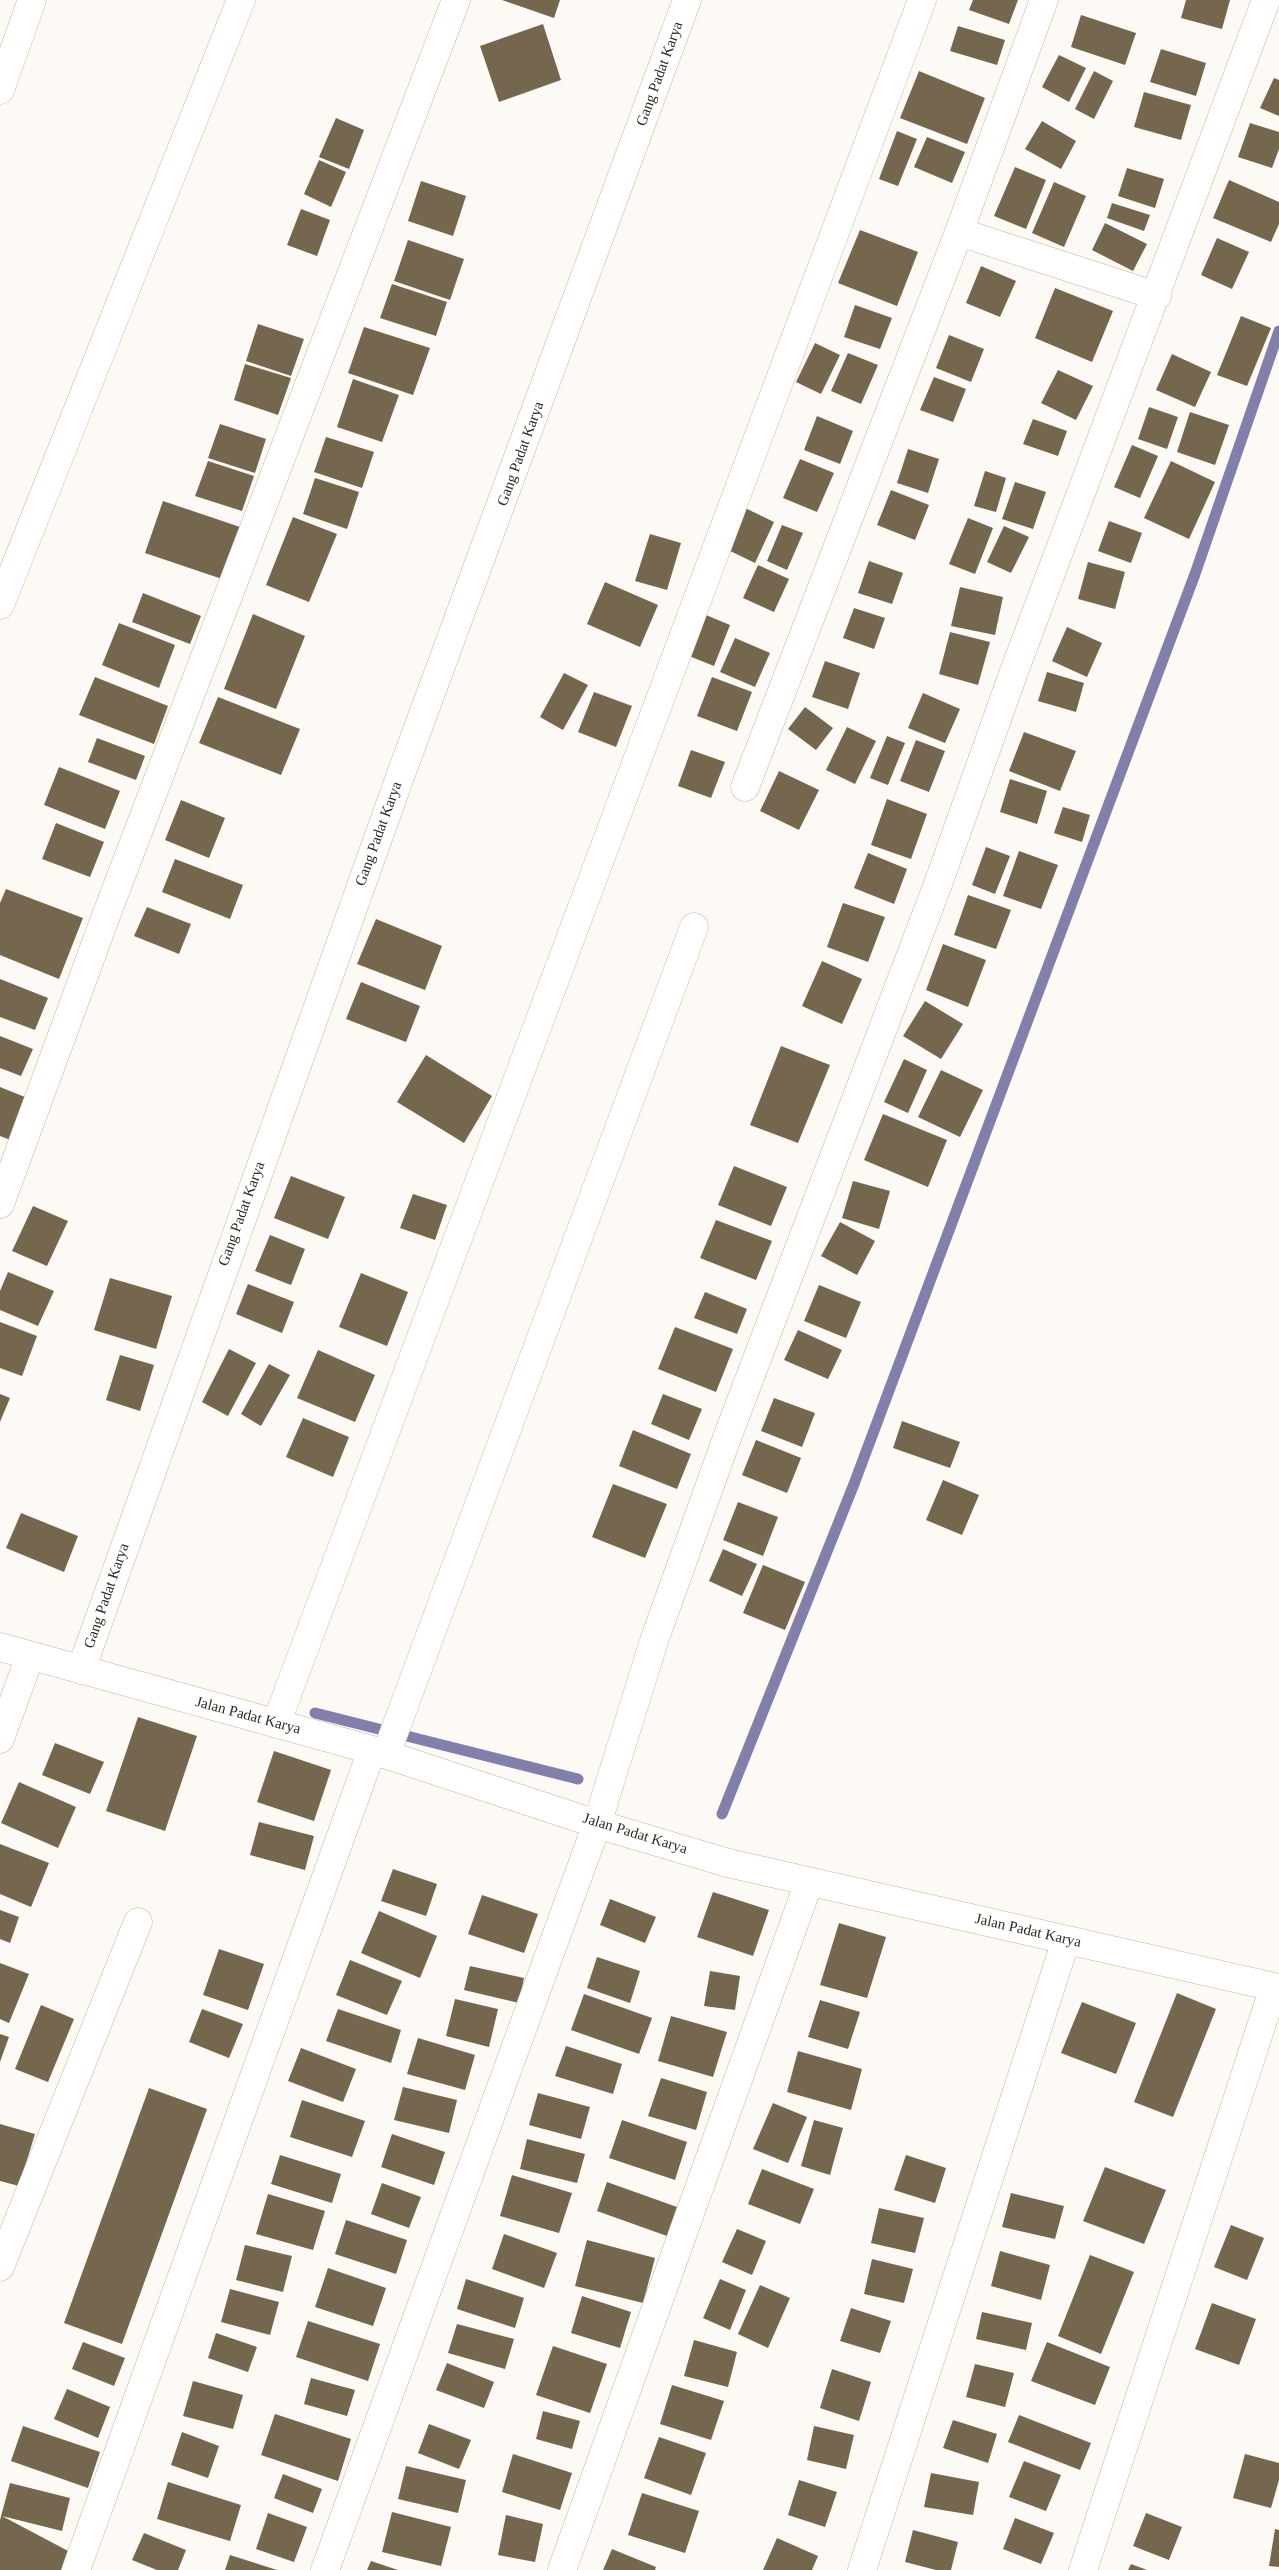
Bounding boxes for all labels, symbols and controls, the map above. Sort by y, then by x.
street label: Gang Padat Karya [633,19,687,129]
street label: Gang Padat Karya [494,399,548,509]
street label: Gang Padat Karya [352,779,406,889]
street label: Gang Padat Karya [215,1159,269,1269]
street label: Gang Padat Karya [81,1541,133,1651]
street label: Jalan Padat Karya [193,1693,303,1739]
street label: Jalan Padat Karya [581,1810,689,1858]
street label: Jalan Padat Karya [973,1910,1083,1952]

